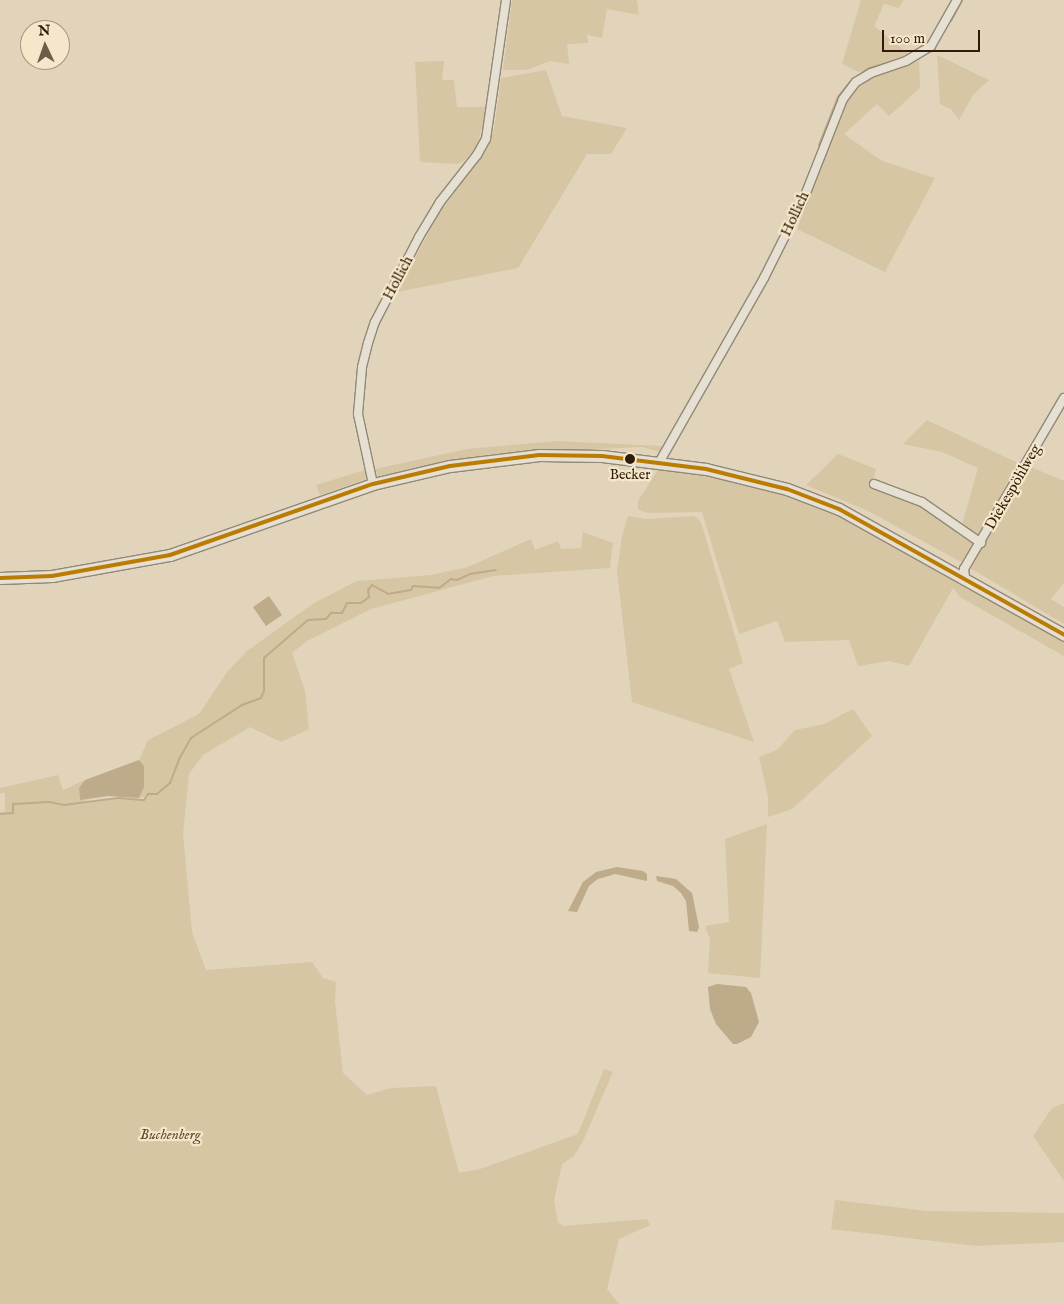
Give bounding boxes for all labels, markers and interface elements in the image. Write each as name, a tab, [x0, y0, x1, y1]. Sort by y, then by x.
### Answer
north arrow	[20, 20, 70, 70]
scale bar	[884, 20, 982, 52]
text: N	[38, 22, 51, 40]
text: 100 m	[890, 29, 925, 48]
street label: Hollich	[777, 189, 813, 239]
street label: Hollich	[379, 253, 417, 303]
street label: Diekespöhlweg	[981, 441, 1045, 533]
marker: Becker	[625, 454, 635, 464]
place label: Becker	[610, 467, 650, 483]
park label: Buchenberg	[140, 1126, 200, 1144]

